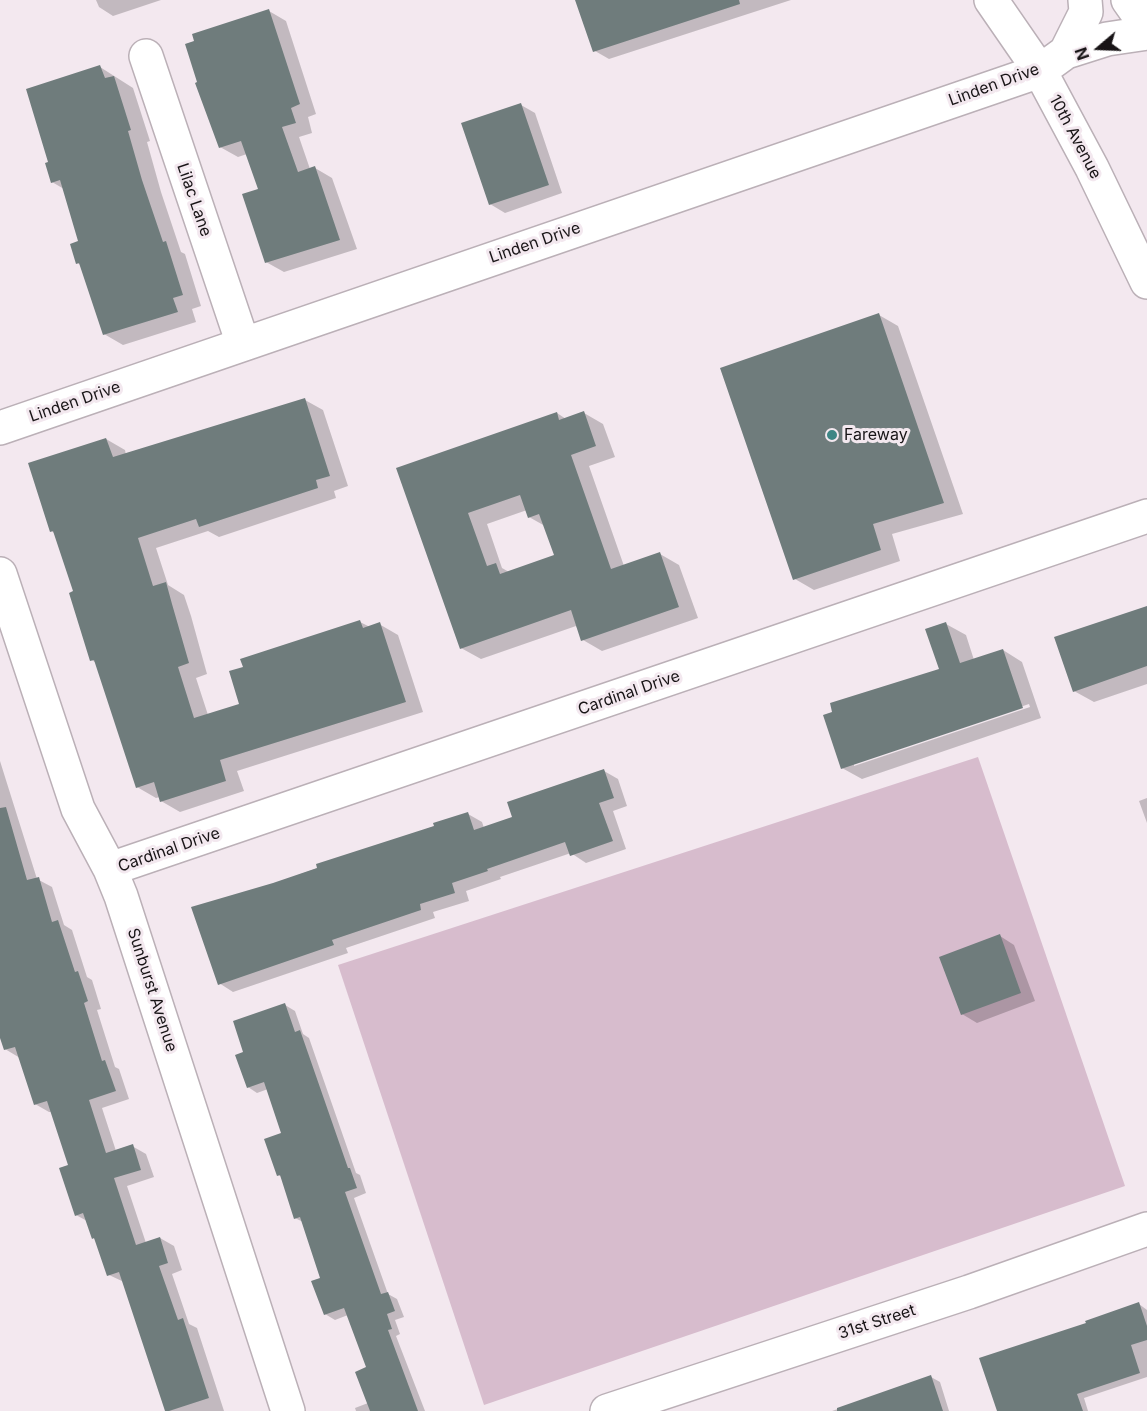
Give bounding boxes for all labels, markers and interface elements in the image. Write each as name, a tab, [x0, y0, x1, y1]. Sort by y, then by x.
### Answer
north arrow	[1069, 18, 1129, 78]
text: N	[1071, 45, 1093, 63]
street label: Linden Drive	[946, 60, 1042, 110]
street label: 10th Avenue	[1045, 92, 1105, 182]
street label: Lilac Lane	[173, 161, 215, 239]
street label: Linden Drive	[487, 218, 583, 268]
street label: Linden Drive	[27, 377, 123, 427]
place label: Fareway	[844, 425, 908, 445]
marker: Fareway	[825, 428, 839, 442]
street label: Cardinal Drive	[575, 667, 683, 719]
street label: Cardinal Drive	[115, 824, 223, 876]
street label: Sunburst Avenue	[123, 926, 181, 1054]
street label: 31st Street	[836, 1301, 918, 1343]

